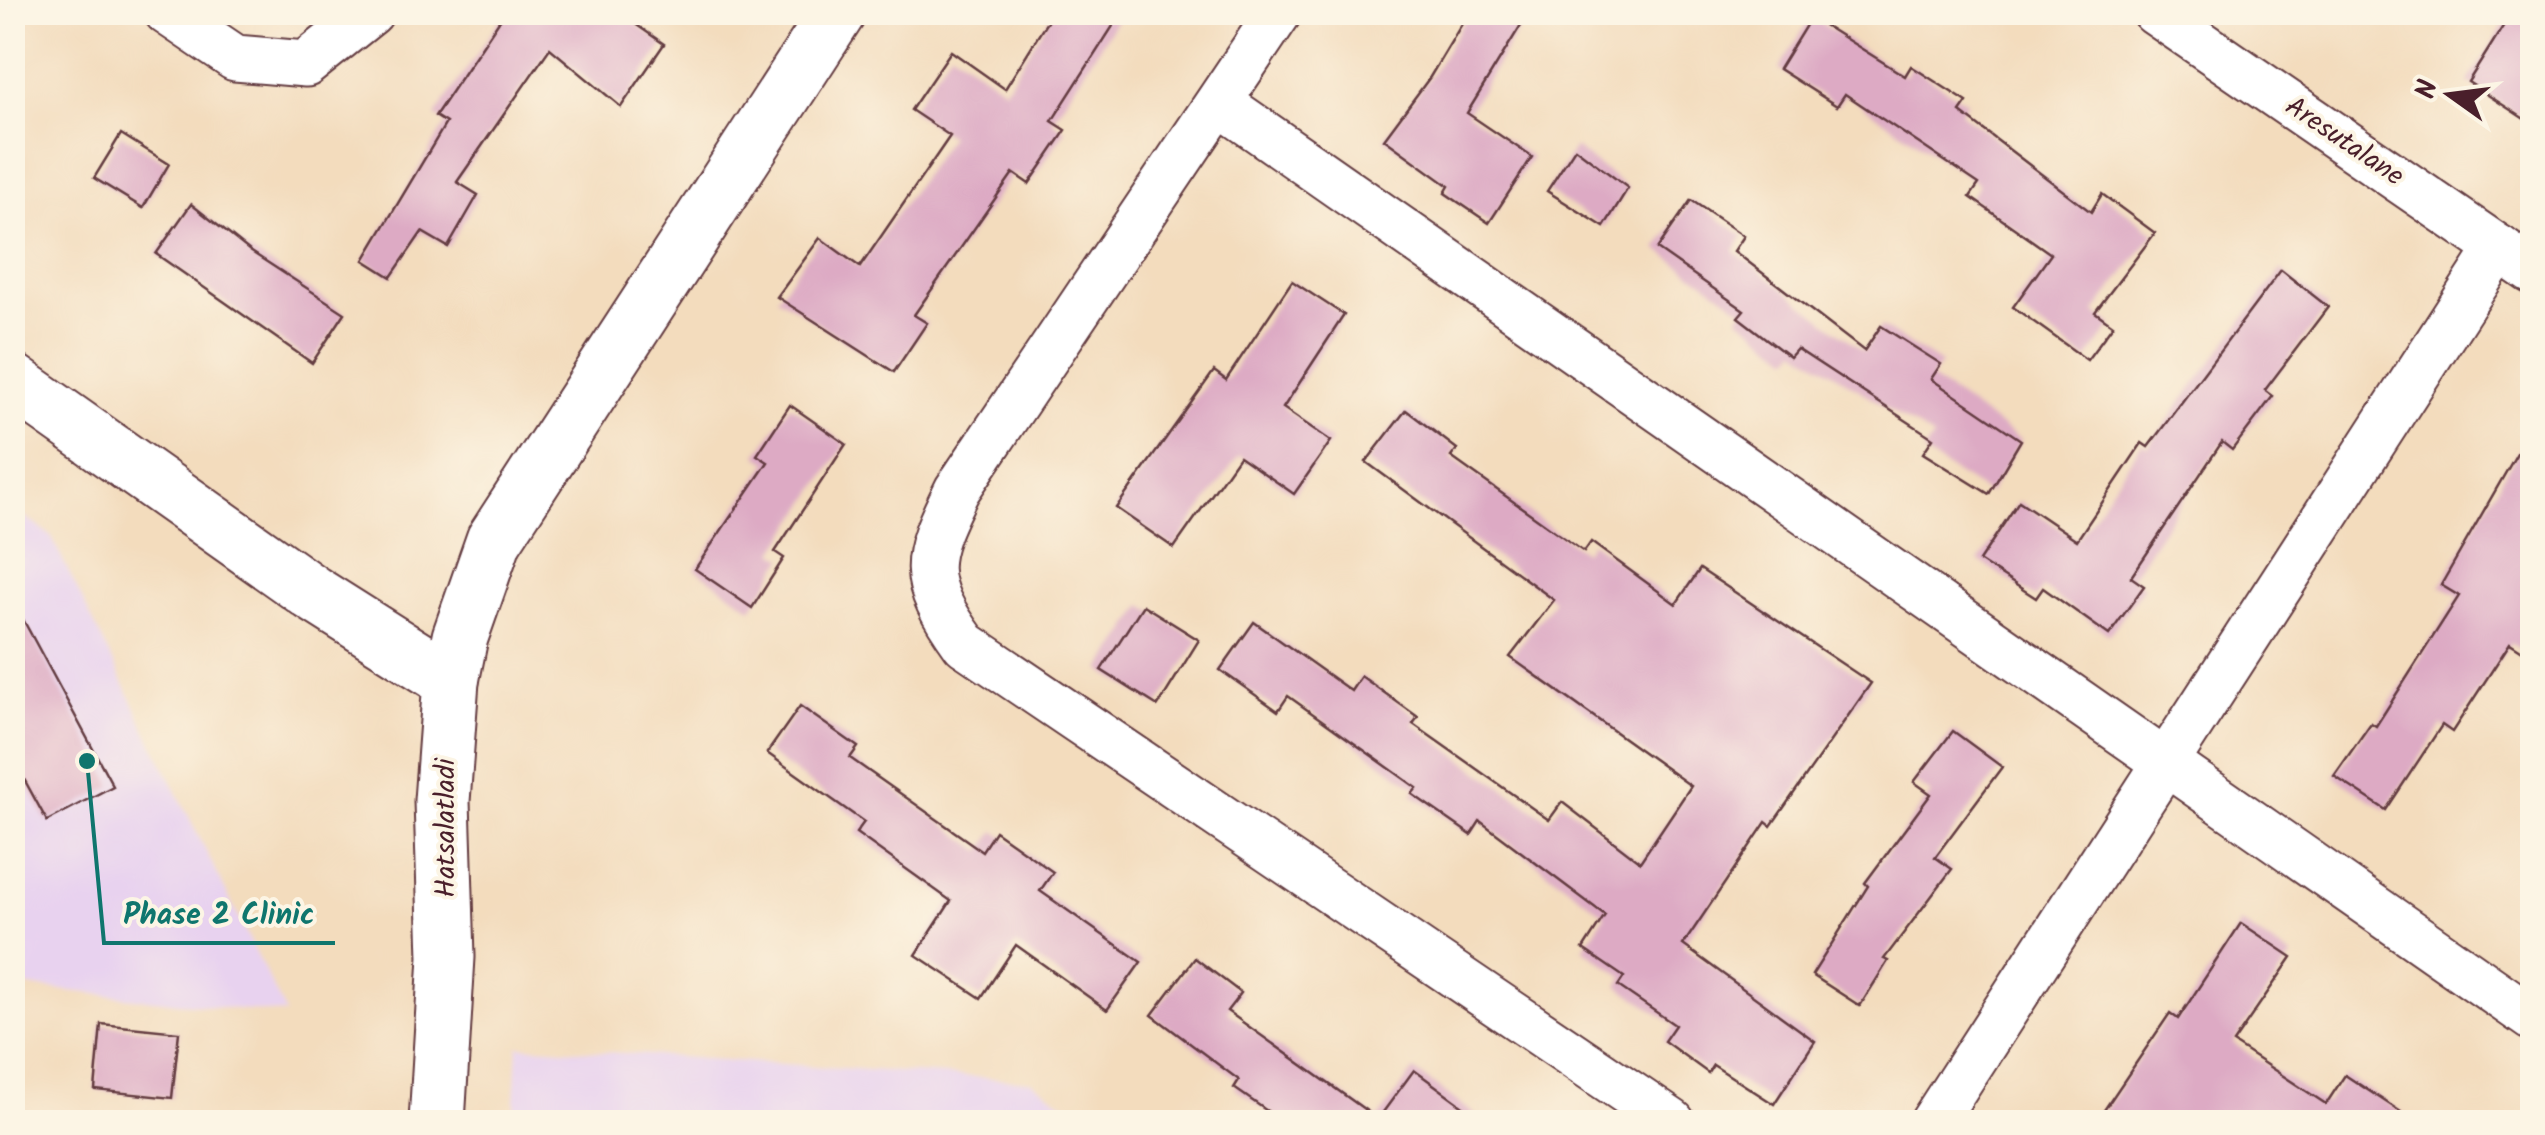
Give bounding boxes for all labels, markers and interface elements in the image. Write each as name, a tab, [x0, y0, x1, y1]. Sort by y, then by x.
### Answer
north arrow	[2400, 45, 2500, 145]
text: N	[2404, 75, 2452, 104]
street label: Aresutalane	[2275, 85, 2413, 199]
street label: Hatsalatladi	[424, 757, 469, 898]
callout: Phase 2 Clinic	[104, 883, 335, 943]
text: Phase 2 Clinic	[123, 892, 315, 940]

